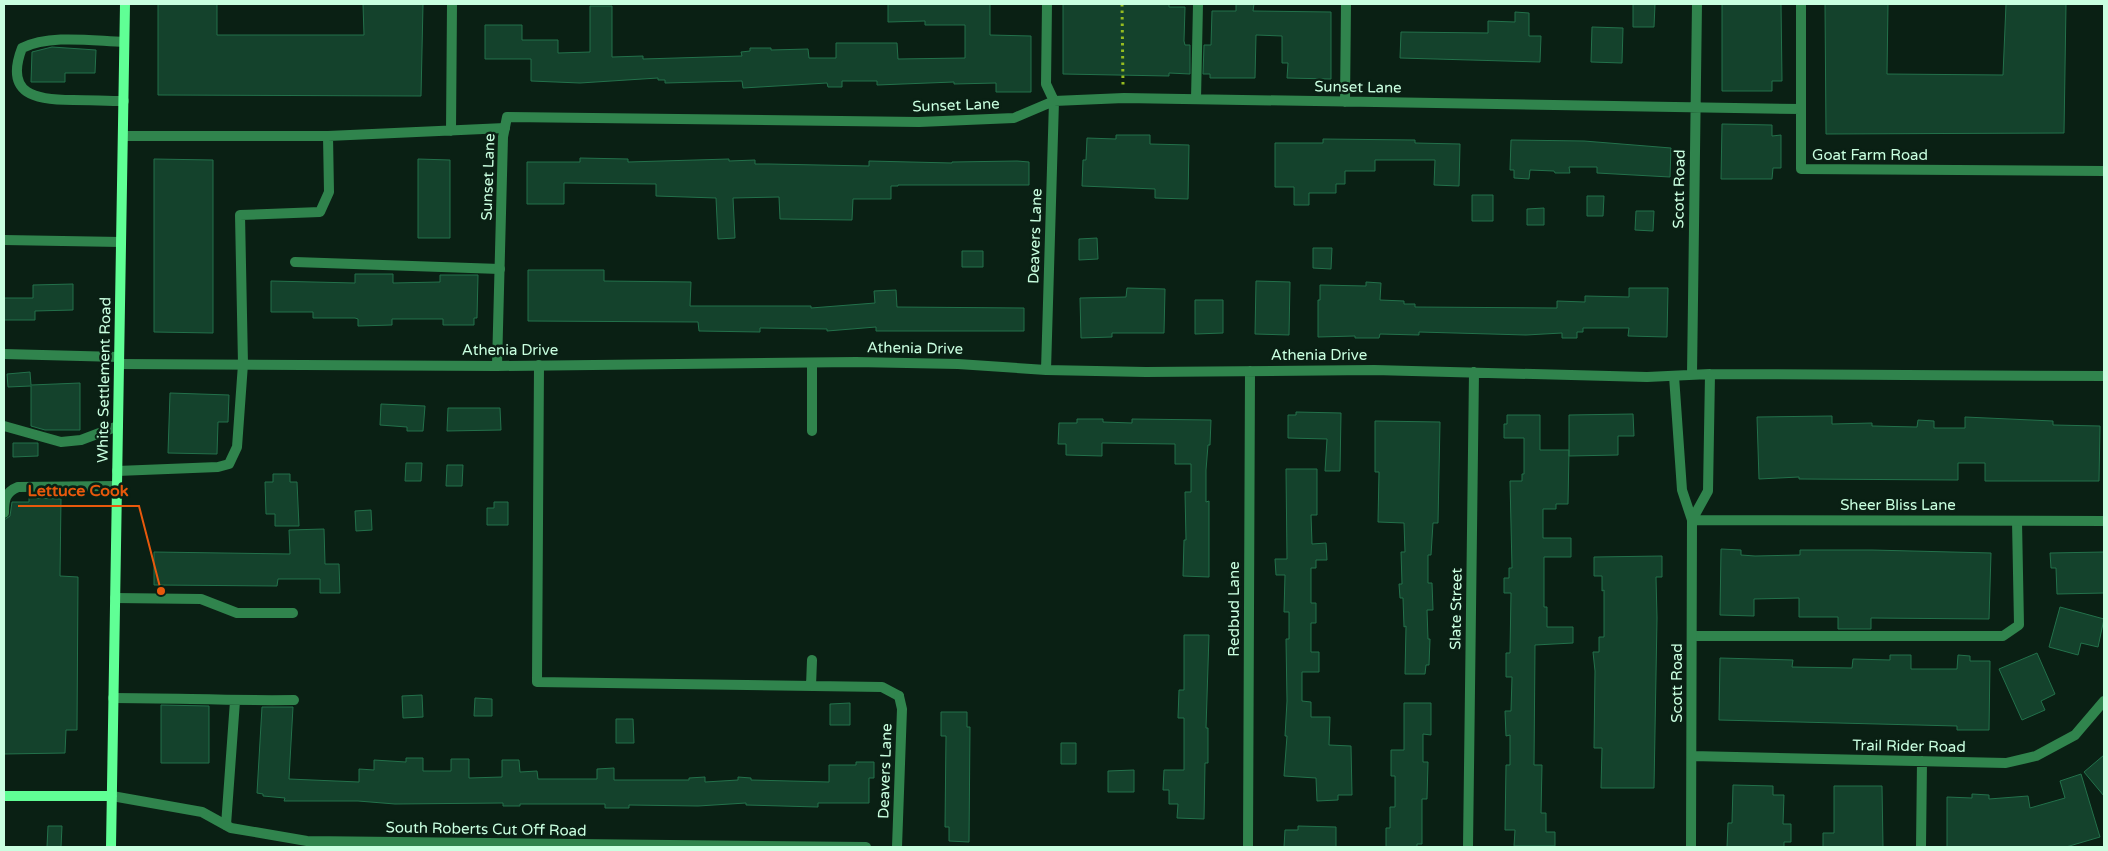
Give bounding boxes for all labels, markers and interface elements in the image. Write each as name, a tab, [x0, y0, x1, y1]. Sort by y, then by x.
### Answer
street label: Sunset Lane	[1314, 77, 1402, 97]
street label: Sunset Lane	[912, 94, 1000, 116]
street label: Sunset Lane	[477, 133, 499, 221]
street label: Goat Farm Road	[1812, 146, 1928, 164]
street label: Scott Road	[1669, 149, 1689, 229]
street label: Deavers Lane	[1024, 188, 1046, 284]
street label: White Settlement Road	[94, 297, 114, 463]
street label: Athenia Drive	[867, 338, 963, 358]
street label: Athenia Drive	[462, 341, 558, 359]
street label: Athenia Drive	[1271, 346, 1367, 364]
callout: Lettuce Cook	[18, 475, 139, 506]
text: Lettuce Cook	[28, 481, 129, 501]
street label: Sheer Bliss Lane	[1840, 496, 1956, 514]
street label: Redbud Lane	[1225, 561, 1243, 657]
street label: Slate Street	[1446, 568, 1466, 650]
street label: Scott Road	[1668, 643, 1686, 723]
street label: Deavers Lane	[874, 723, 896, 819]
street label: Trail Rider Road	[1852, 736, 1966, 756]
street label: South Roberts Cut Off Road	[385, 818, 587, 840]

